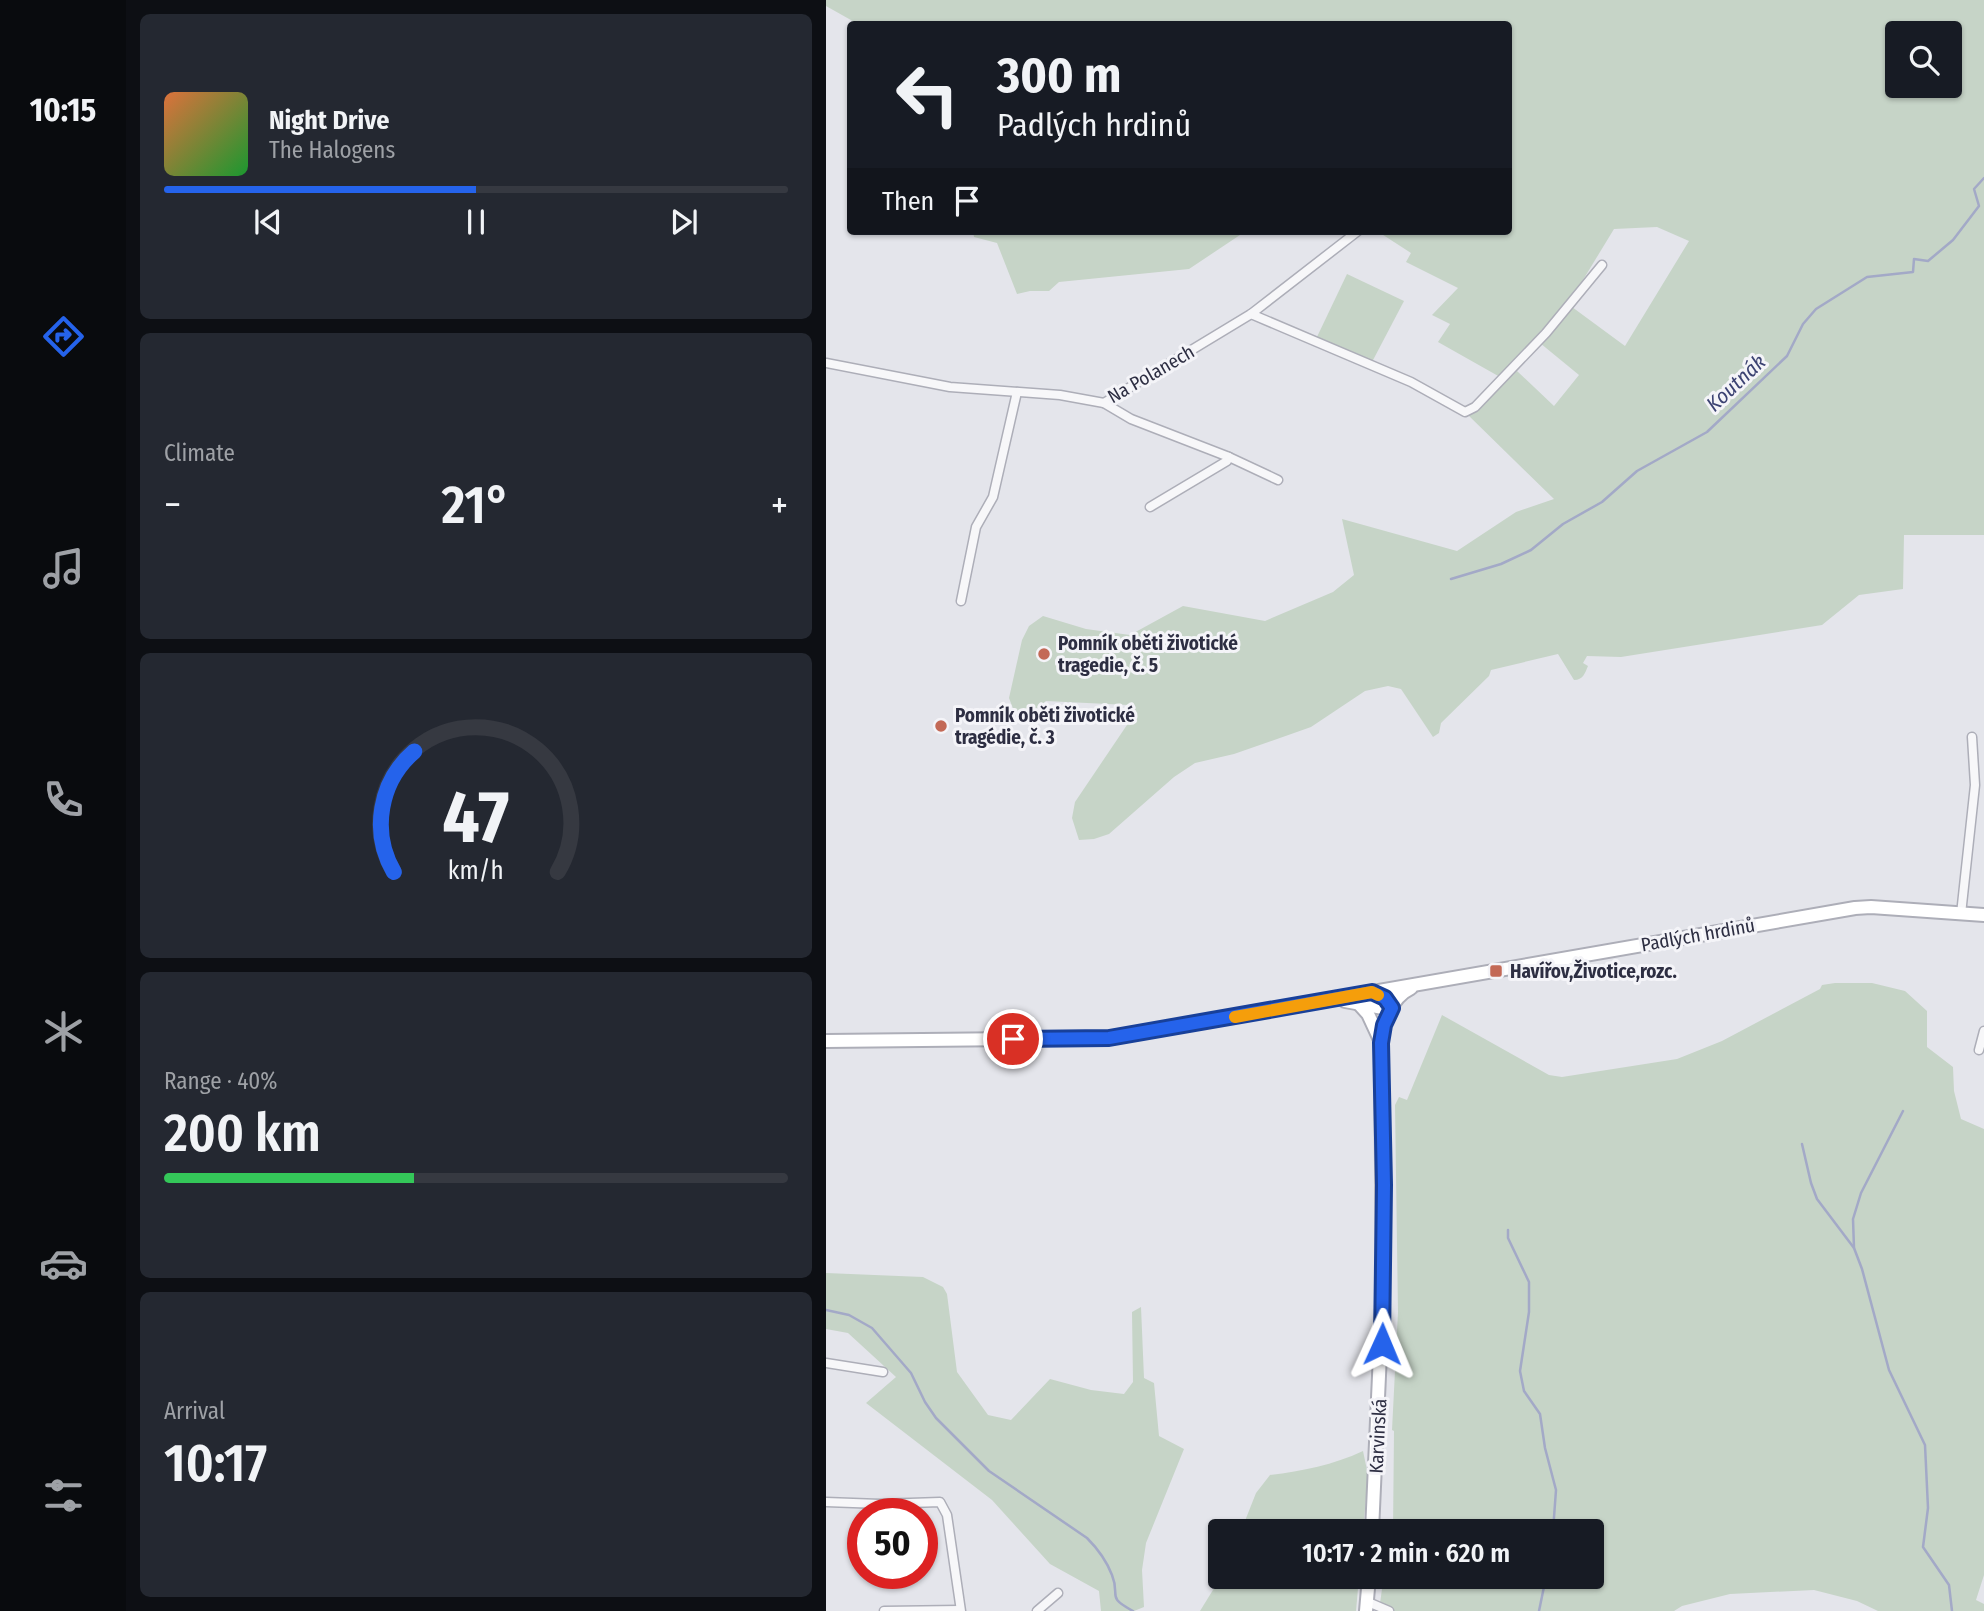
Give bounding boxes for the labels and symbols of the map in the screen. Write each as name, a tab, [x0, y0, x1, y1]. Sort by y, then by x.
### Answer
street label: Na Polanech	[1103, 340, 1199, 408]
water label: Koutnák	[1701, 349, 1771, 417]
place label: Pomník oběti životické tragedie, č. 5	[1058, 632, 1238, 677]
marker: Pomník oběti životické tragedie, č. 5	[1036, 646, 1052, 662]
place label: Pomník oběti životické tragédie, č. 3	[955, 704, 1135, 749]
marker: Pomník oběti životické tragédie, č. 3	[933, 718, 949, 734]
street label: Padlých hrdinů	[1639, 914, 1757, 956]
place label: Havířov,Životice,rozc.	[1510, 959, 1677, 983]
marker: Havířov,Životice,rozc.	[1488, 963, 1504, 979]
pin	[983, 1009, 1043, 1069]
position arrow	[1345, 1307, 1419, 1381]
street label: Karvinská	[1365, 1398, 1391, 1474]
speed limit sign: 50	[847, 1498, 938, 1589]

